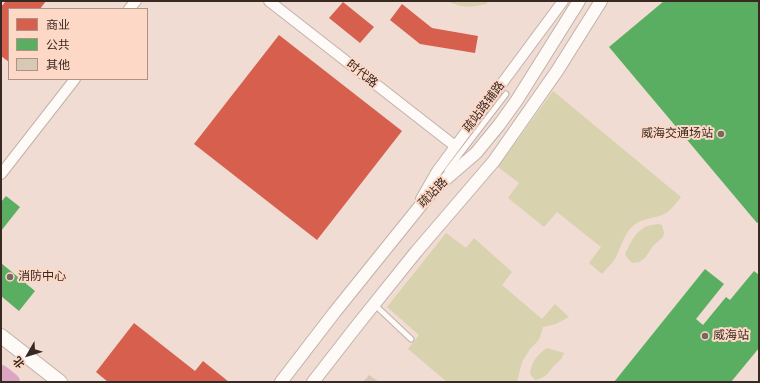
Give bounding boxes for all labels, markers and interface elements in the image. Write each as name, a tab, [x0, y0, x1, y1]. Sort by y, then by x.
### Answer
legend	[8, 8, 148, 80]
text: 商业	[46, 16, 70, 33]
text: 公共	[46, 36, 70, 53]
text: 其他	[46, 56, 70, 73]
street label: 时代路	[343, 57, 381, 91]
street label: 疏站路辅路	[460, 79, 508, 135]
place label: 威海交通场站	[641, 127, 713, 141]
marker: 威海交通场站	[716, 129, 726, 139]
street label: 疏站路	[415, 175, 451, 211]
place label: 消防中心	[18, 270, 66, 284]
marker: 消防中心	[5, 272, 15, 282]
place label: 威海站	[713, 329, 749, 343]
marker: 威海站	[700, 331, 710, 341]
north arrow	[8, 335, 48, 375]
text: 北	[9, 354, 28, 372]

